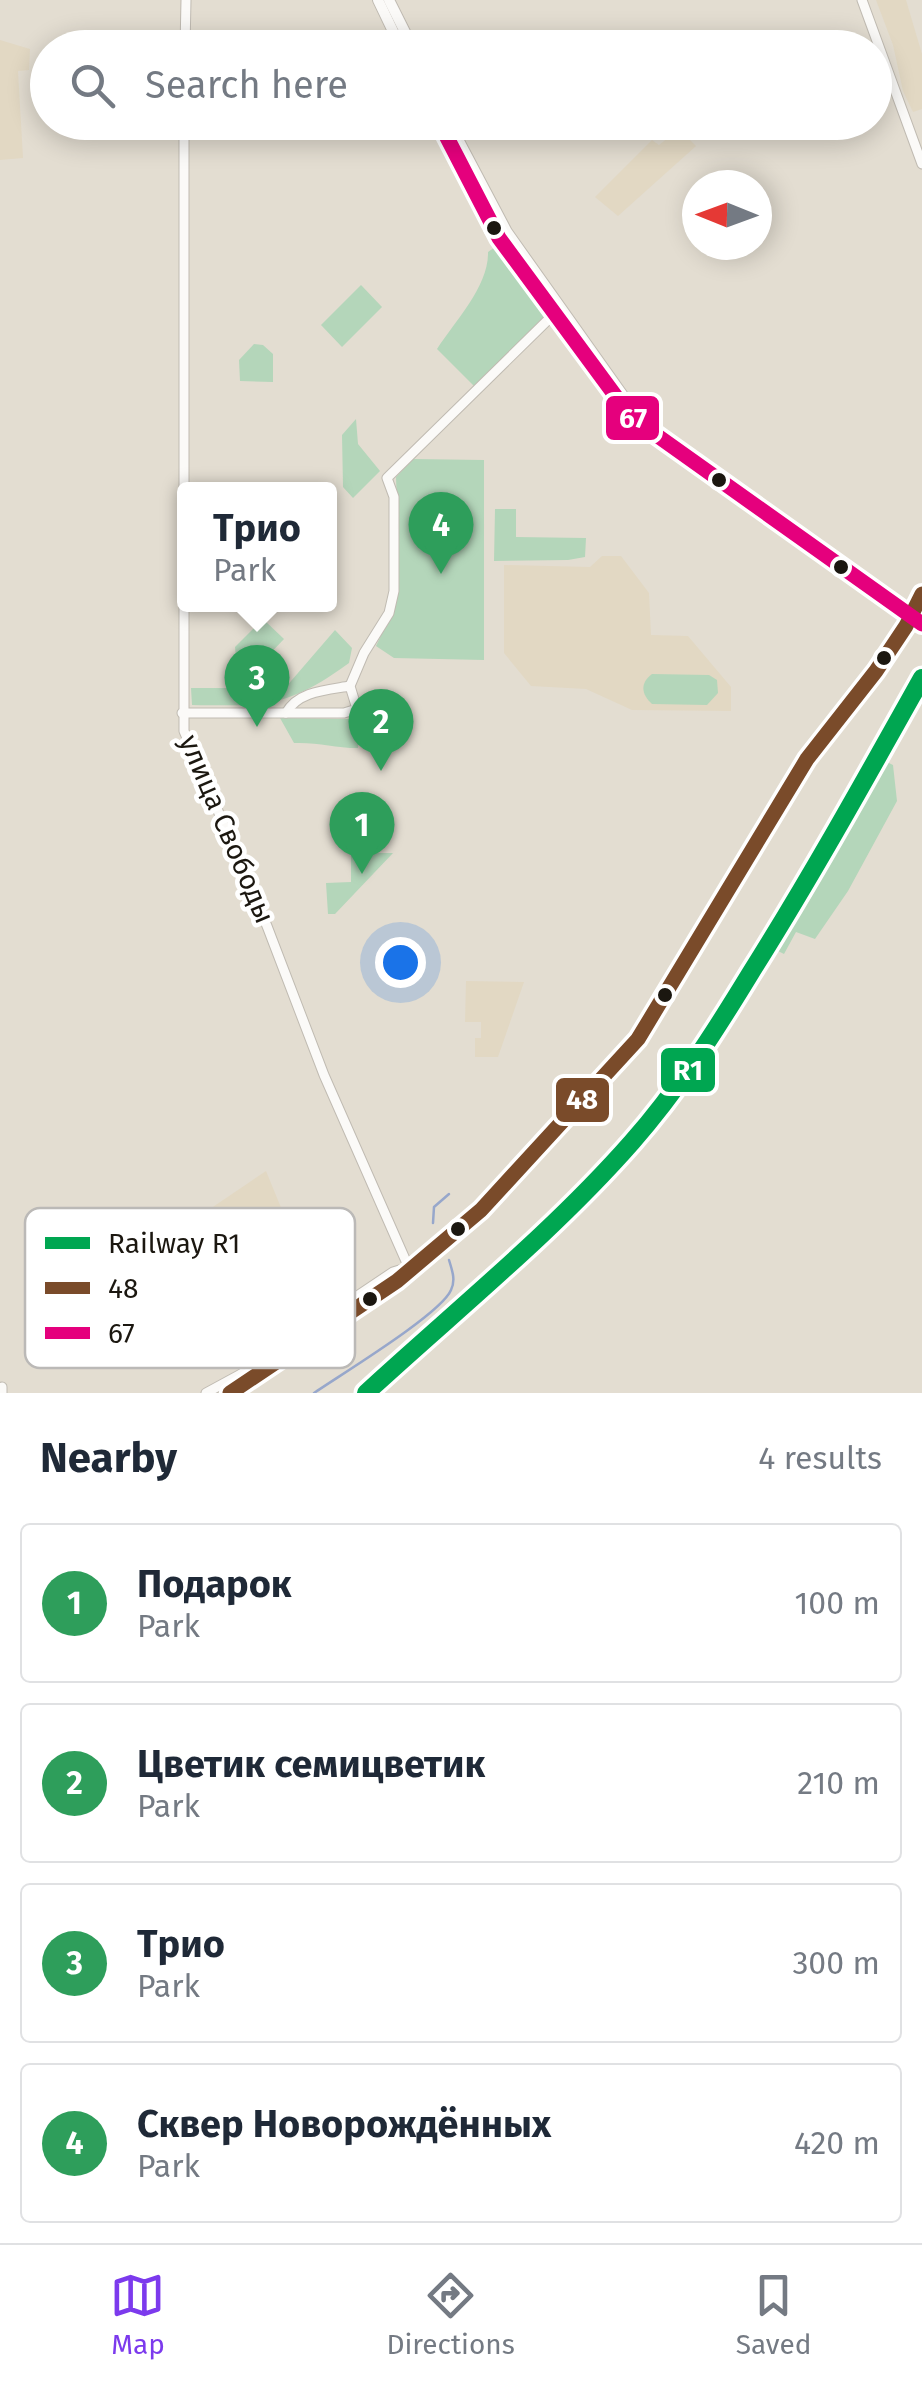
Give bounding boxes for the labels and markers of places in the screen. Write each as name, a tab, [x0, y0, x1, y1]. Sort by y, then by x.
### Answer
unlabelled marker	[484, 218, 504, 238]
unlabelled marker	[709, 470, 729, 490]
pin: 4	[408, 492, 474, 574]
unlabelled marker	[831, 557, 851, 577]
pin: 3	[224, 644, 290, 727]
unlabelled marker	[874, 648, 894, 668]
pin: 2	[348, 688, 414, 771]
pin: 1	[330, 792, 394, 874]
unlabelled marker	[655, 985, 675, 1005]
unlabelled marker	[448, 1219, 468, 1239]
unlabelled marker	[360, 1289, 380, 1309]

